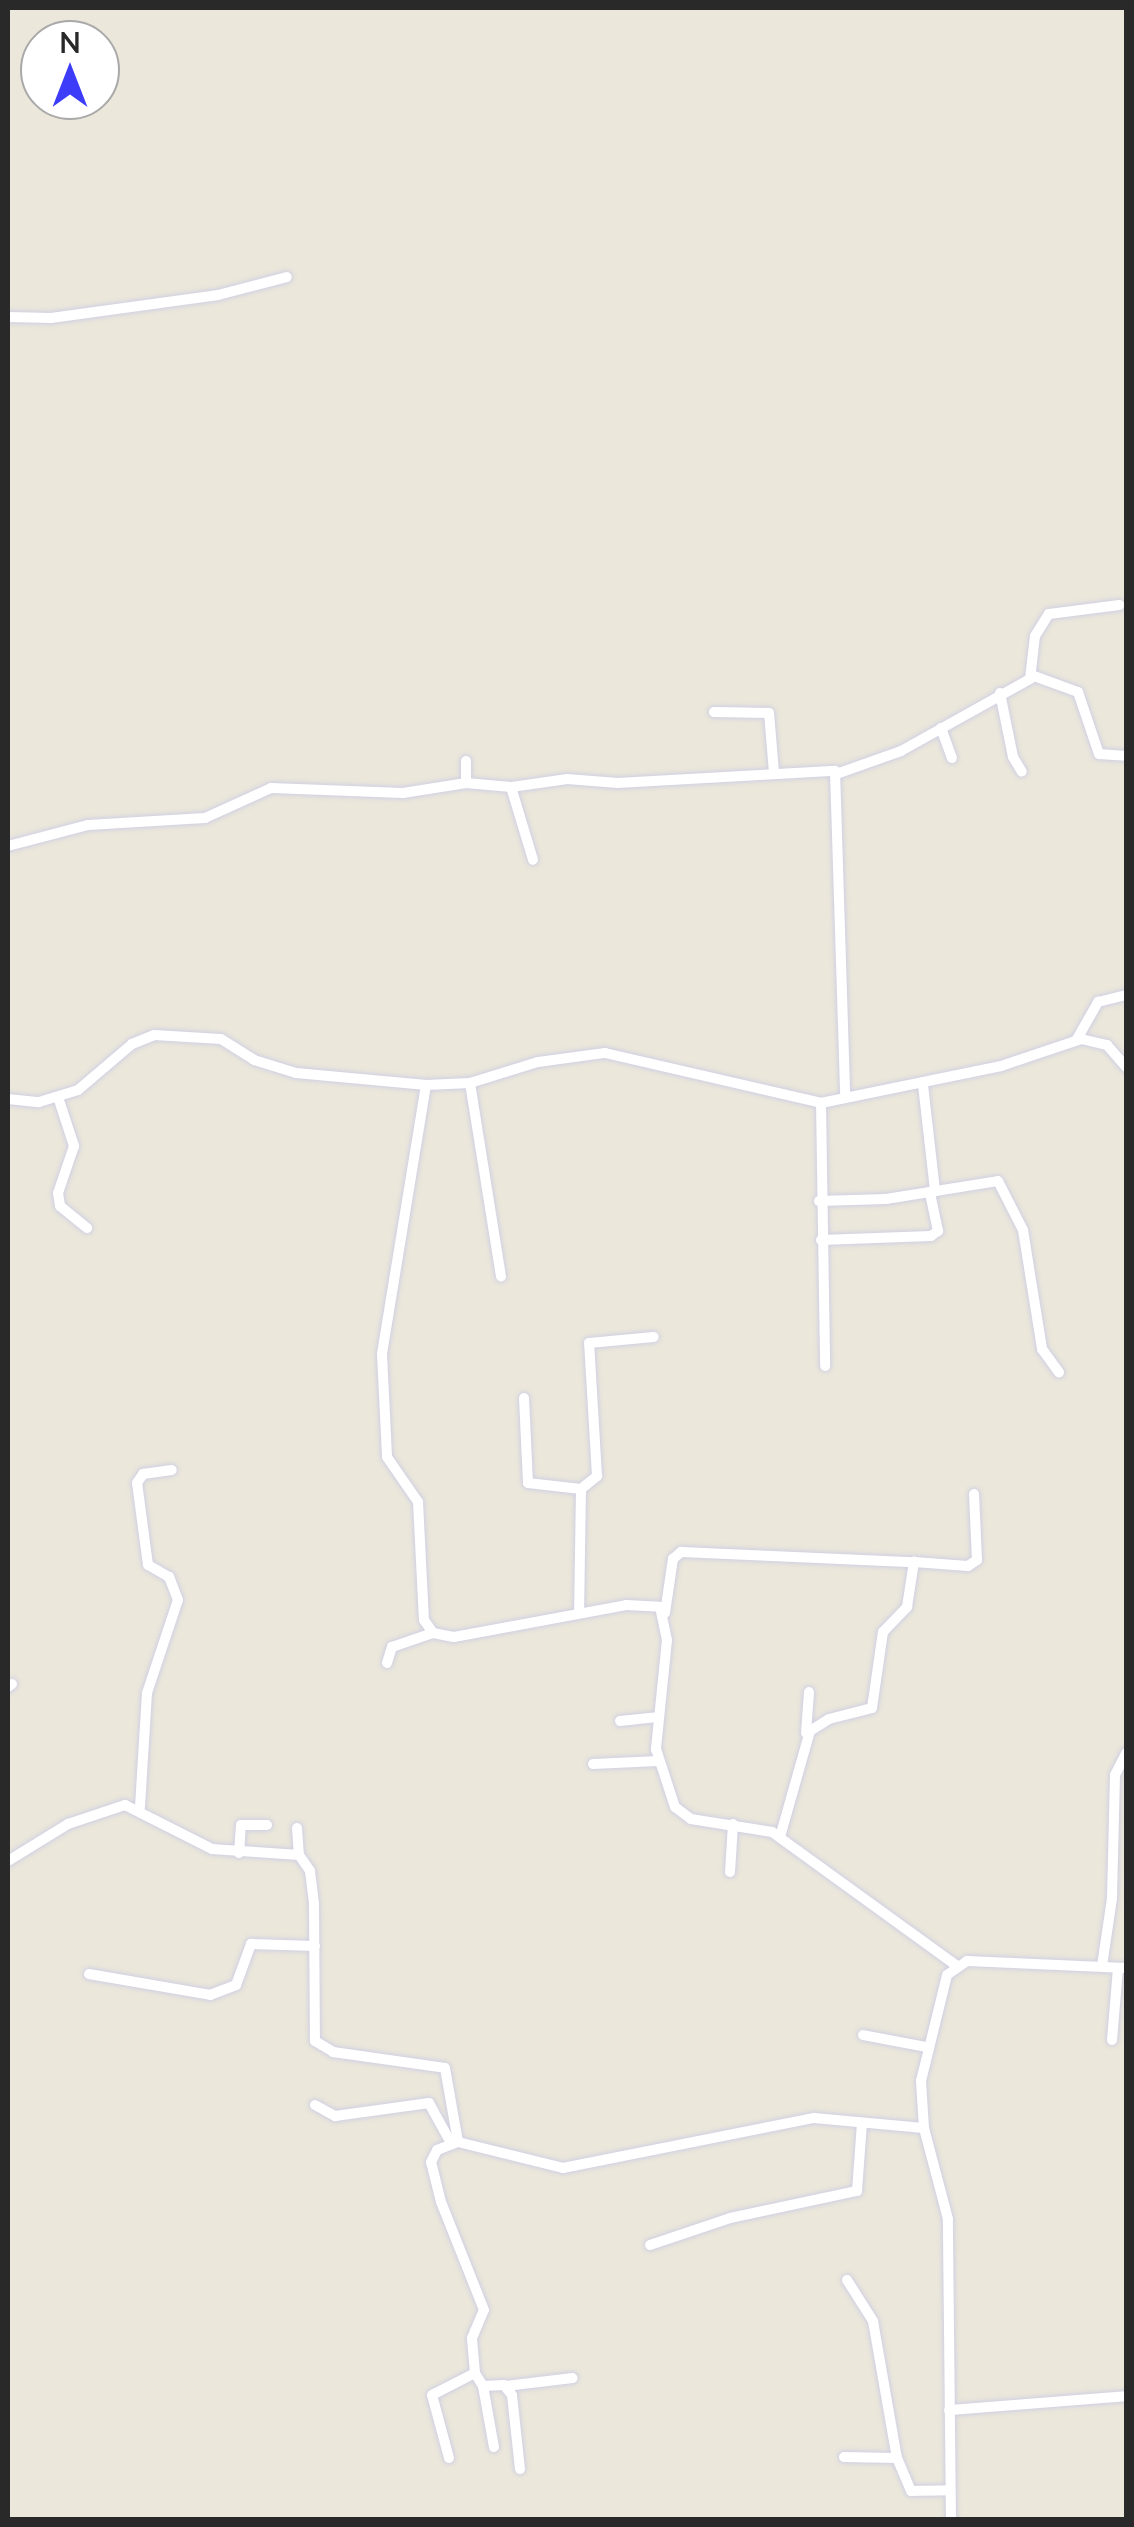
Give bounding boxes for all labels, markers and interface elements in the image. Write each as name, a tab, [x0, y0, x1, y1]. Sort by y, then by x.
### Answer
north arrow	[20, 20, 120, 120]
text: N	[59, 25, 81, 59]

